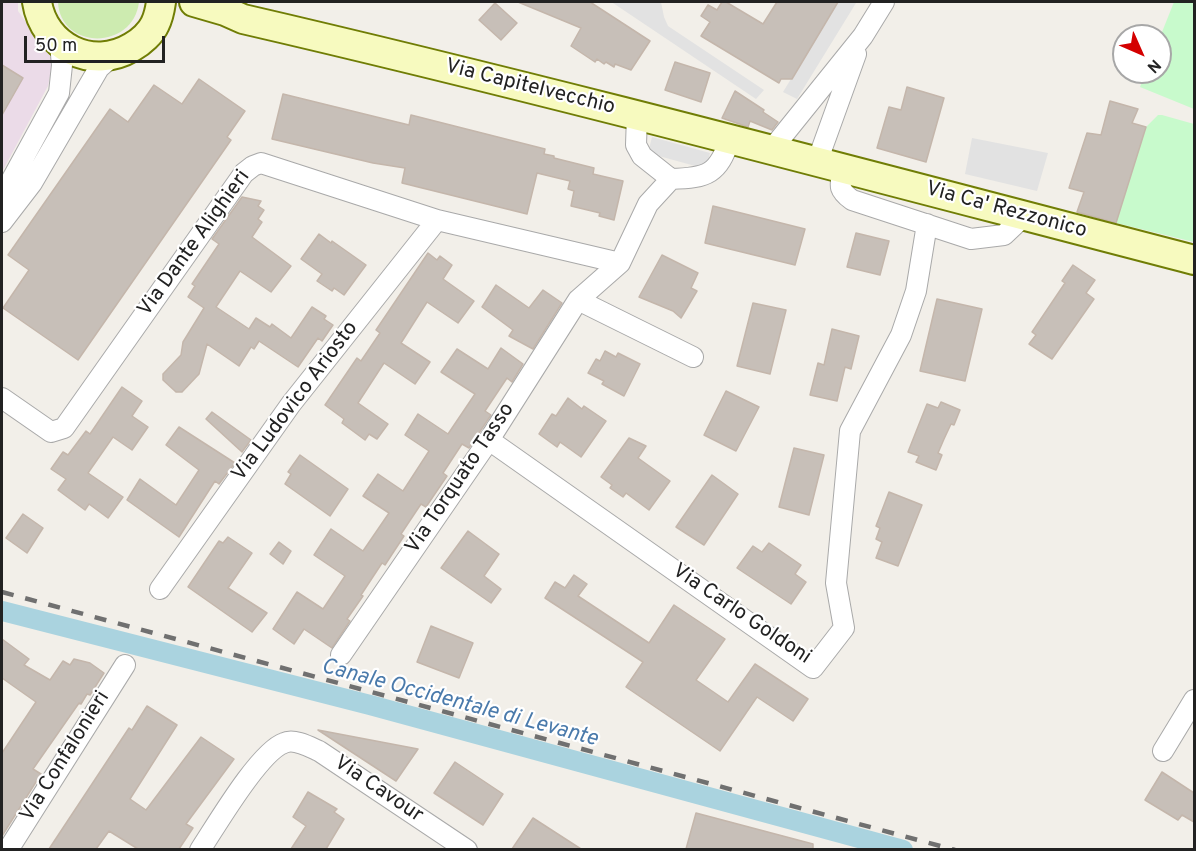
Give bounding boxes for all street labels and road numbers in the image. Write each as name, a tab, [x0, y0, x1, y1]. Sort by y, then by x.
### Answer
street label: Via Capitelvecchio	[443, 55, 617, 121]
street label: Via Dante Alighieri	[133, 166, 257, 322]
street label: Via Ca' Rezzonico	[923, 177, 1089, 245]
street label: Via Ludovico Ariosto	[228, 317, 364, 487]
street label: Via Torquato Tasso	[401, 399, 521, 559]
street label: Via Carlo Goldoni	[667, 559, 815, 671]
street label: Via Confalonieri	[16, 687, 116, 827]
street label: Via Cavour	[329, 751, 427, 829]

